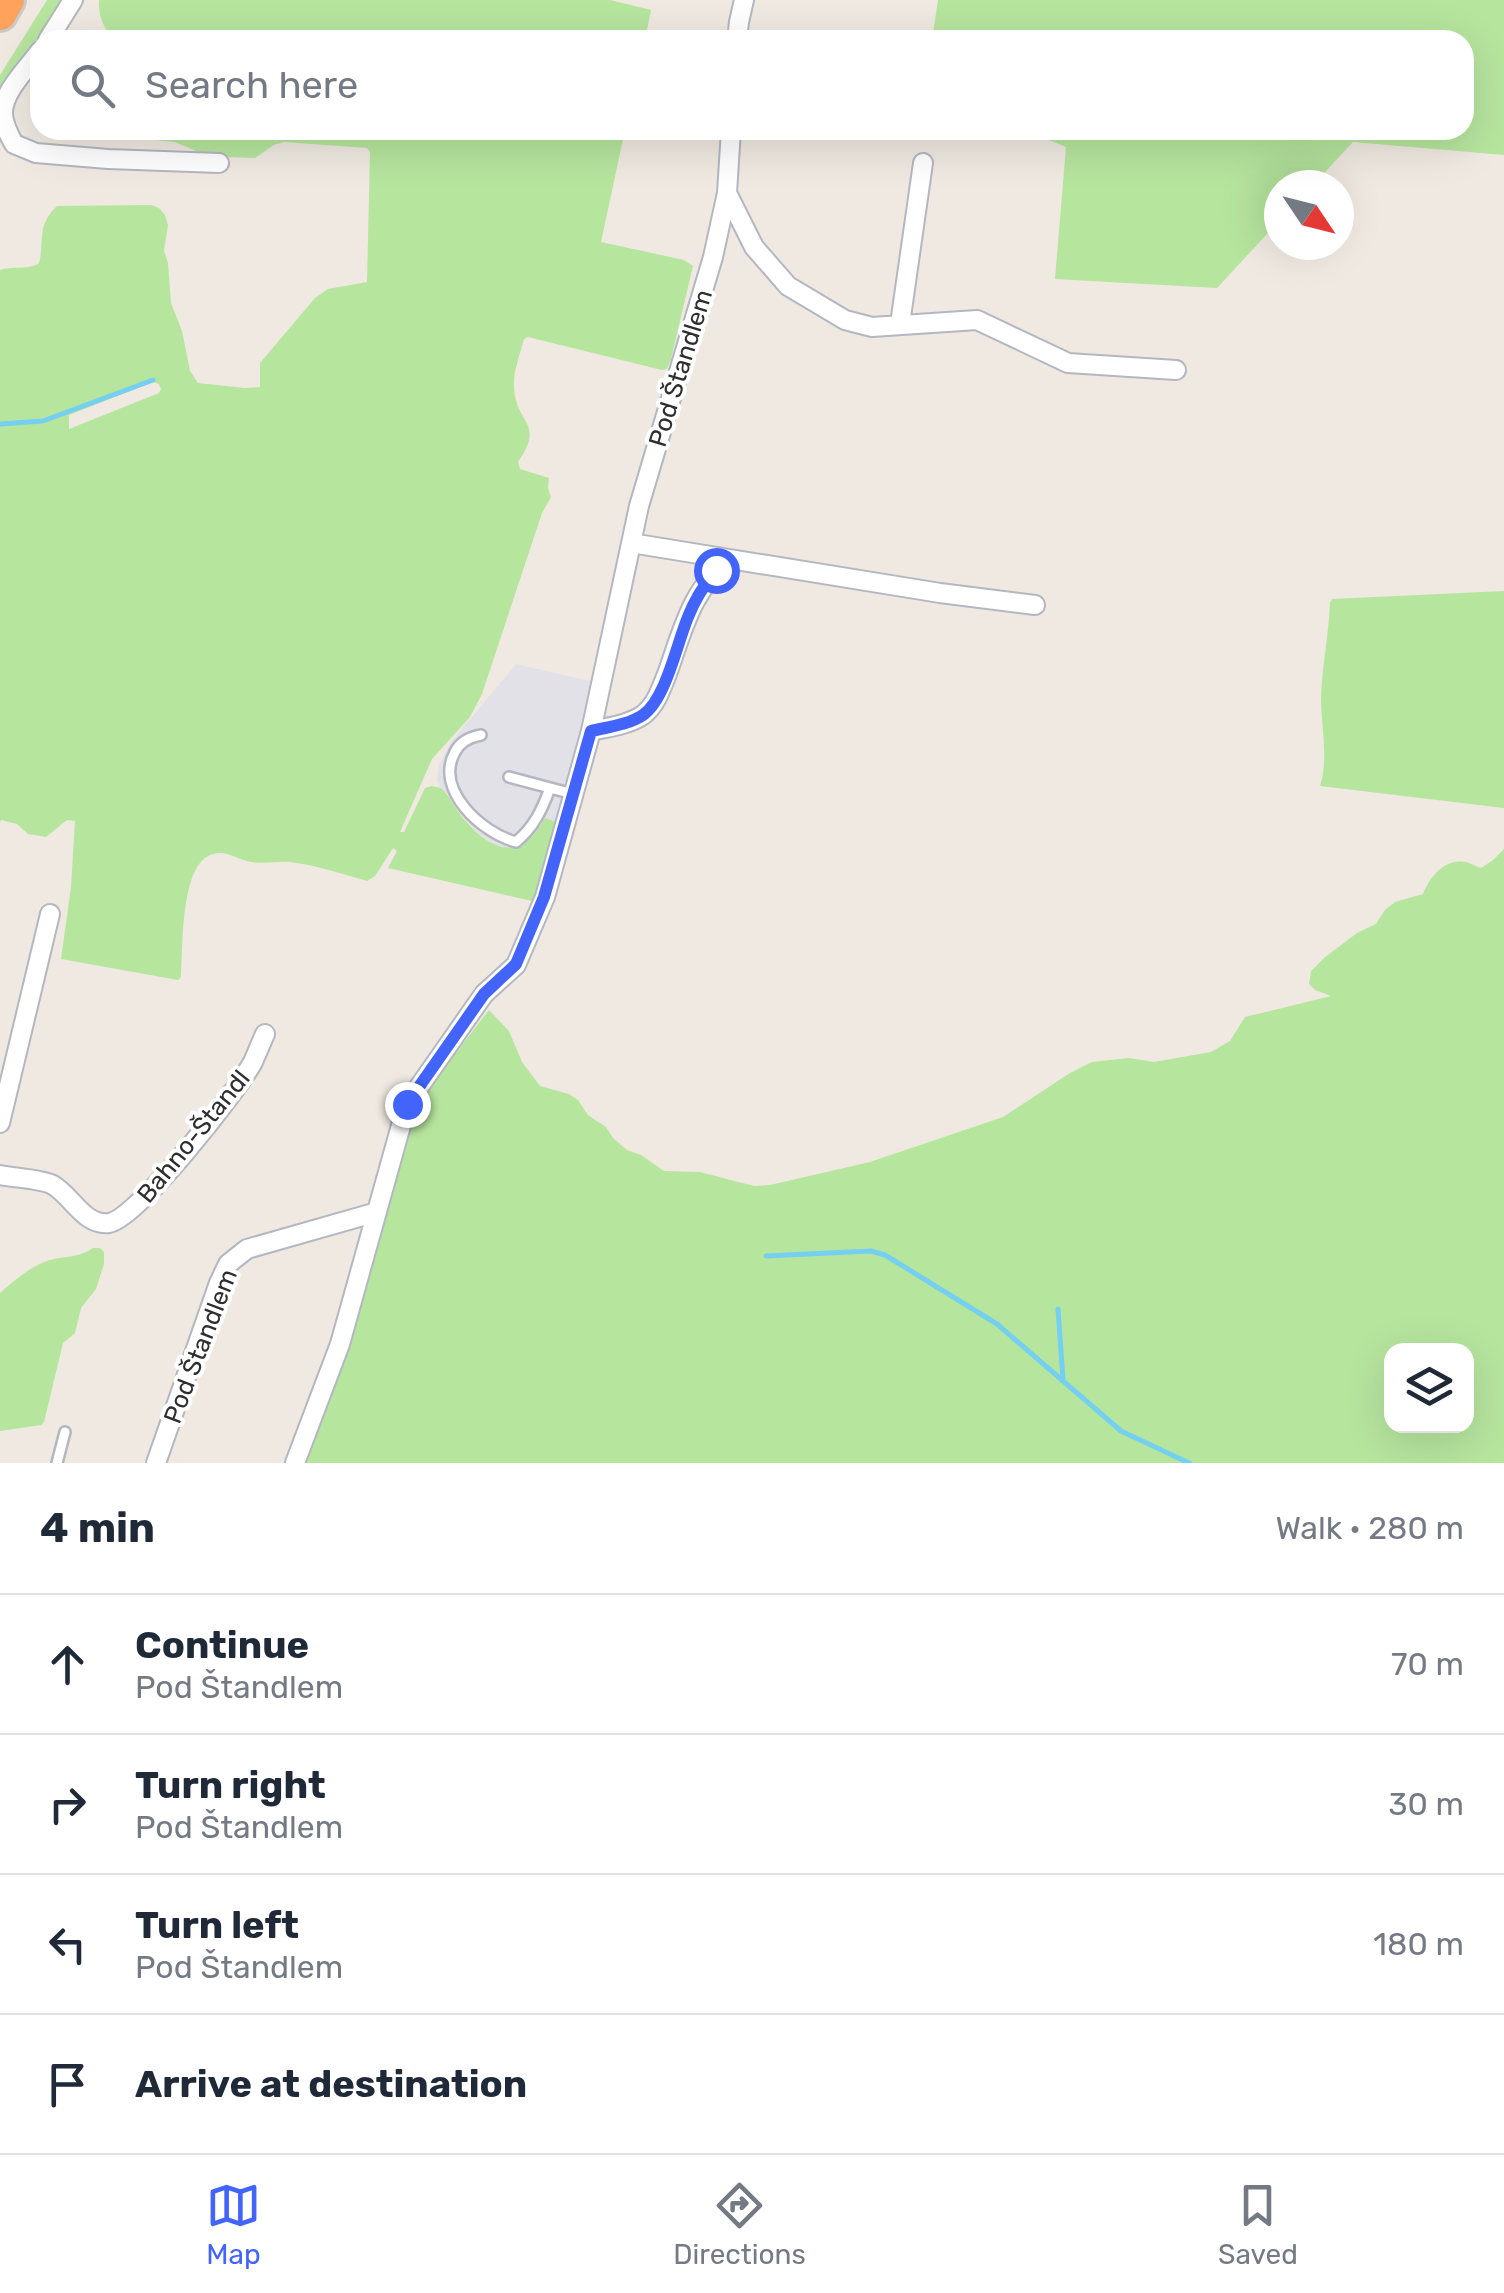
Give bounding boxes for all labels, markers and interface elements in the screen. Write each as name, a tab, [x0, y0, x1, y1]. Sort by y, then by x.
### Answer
search box	[30, 30, 1474, 140]
icon: search	[65, 58, 120, 113]
text: Search here	[145, 62, 358, 108]
north arrow	[1264, 170, 1354, 260]
street label: Pod Štandlem	[643, 286, 718, 450]
route start	[694, 548, 740, 594]
street label: Bahno-Štandl	[131, 1064, 256, 1208]
route end	[385, 1082, 431, 1128]
street label: Pod Štandlem	[158, 1265, 243, 1427]
map controls	[1384, 1343, 1474, 1433]
button: layers	[1384, 1343, 1474, 1433]
text: 4 min	[40, 1503, 155, 1553]
text: Walk · 280 m	[1275, 1509, 1464, 1547]
text: Continue	[135, 1622, 309, 1668]
icon: ahead	[40, 1637, 95, 1692]
text: 70 m	[1391, 1645, 1464, 1683]
text: Pod Štandlem	[135, 1668, 343, 1706]
text: Turn right	[135, 1762, 326, 1808]
icon: right	[40, 1777, 95, 1832]
text: 30 m	[1388, 1785, 1464, 1823]
text: Pod Štandlem	[135, 1808, 343, 1846]
text: Turn left	[135, 1902, 299, 1948]
icon: left	[40, 1917, 95, 1972]
text: 180 m	[1373, 1925, 1464, 1963]
text: Pod Štandlem	[135, 1948, 343, 1986]
icon: arrive	[40, 2057, 95, 2112]
text: Arrive at destination	[135, 2061, 527, 2107]
tab: Map	[206, 2178, 261, 2271]
tab: Directions	[673, 2178, 806, 2271]
tab: Saved	[1218, 2178, 1298, 2271]

